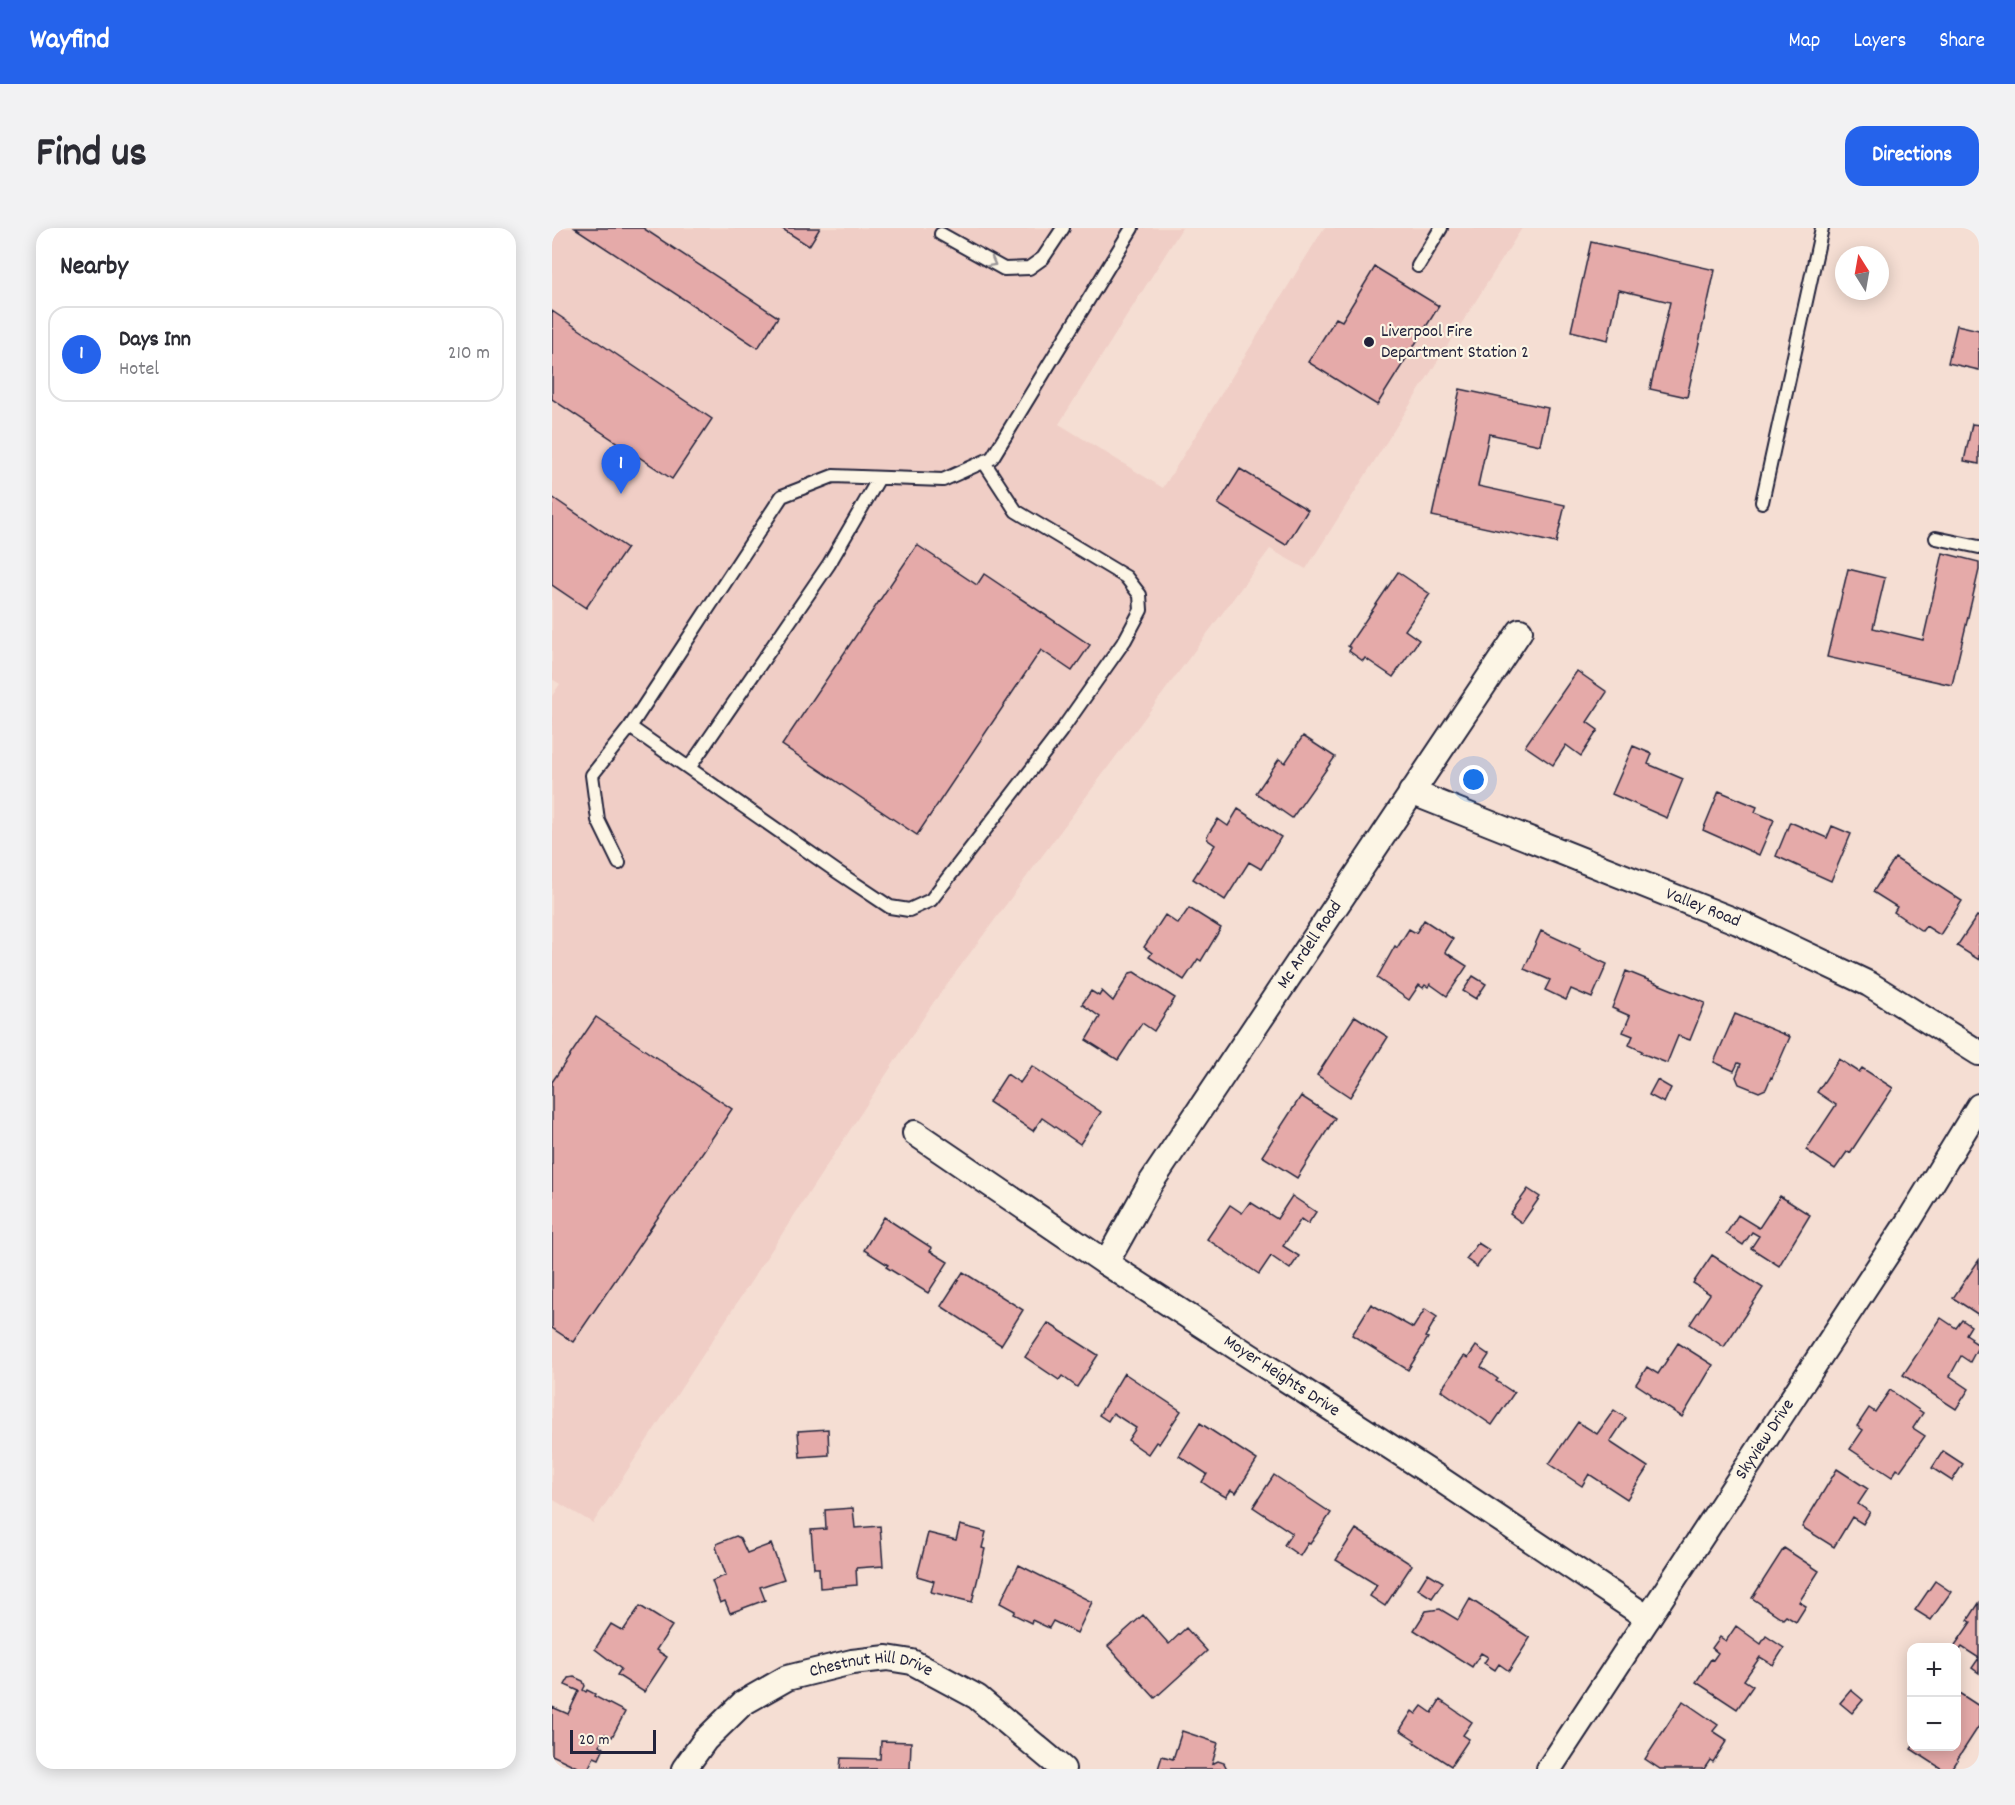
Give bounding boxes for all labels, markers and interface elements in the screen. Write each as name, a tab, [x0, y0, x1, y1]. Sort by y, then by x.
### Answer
text: Wayfind	[30, 22, 110, 62]
text: Map	[1789, 27, 1820, 57]
text: Layers	[1853, 27, 1906, 57]
text: Share	[1939, 27, 1985, 57]
text: Find us	[36, 126, 147, 186]
button: Directions	[1845, 126, 1979, 186]
north arrow	[1835, 246, 1889, 300]
text: Nearby	[60, 249, 128, 286]
one-way arrow	[986, 256, 996, 267]
place label: Liverpool Fire Department Station 2	[1381, 320, 1529, 366]
text: Days Inn	[119, 325, 191, 356]
marker: Liverpool Fire Department Station 2	[1362, 335, 1376, 349]
text: 1	[79, 340, 84, 368]
text: 210 m	[448, 340, 490, 368]
text: Hotel	[119, 356, 159, 384]
pin: 1	[602, 444, 640, 494]
your location	[1459, 765, 1488, 794]
street label: Valley Road	[1662, 882, 1744, 934]
street label: Mc Ardell Road	[1271, 896, 1348, 994]
street label: Moyer Heights Drive	[1218, 1330, 1345, 1423]
street label: Skyview Drive	[1730, 1394, 1801, 1485]
map controls	[1907, 1643, 1961, 1751]
button: +	[1907, 1643, 1961, 1697]
street label: Chestnut Hill Drive	[807, 1646, 937, 1685]
button: −	[1907, 1697, 1961, 1751]
scale bar	[570, 1727, 656, 1754]
text: 20 m	[579, 1729, 609, 1752]

